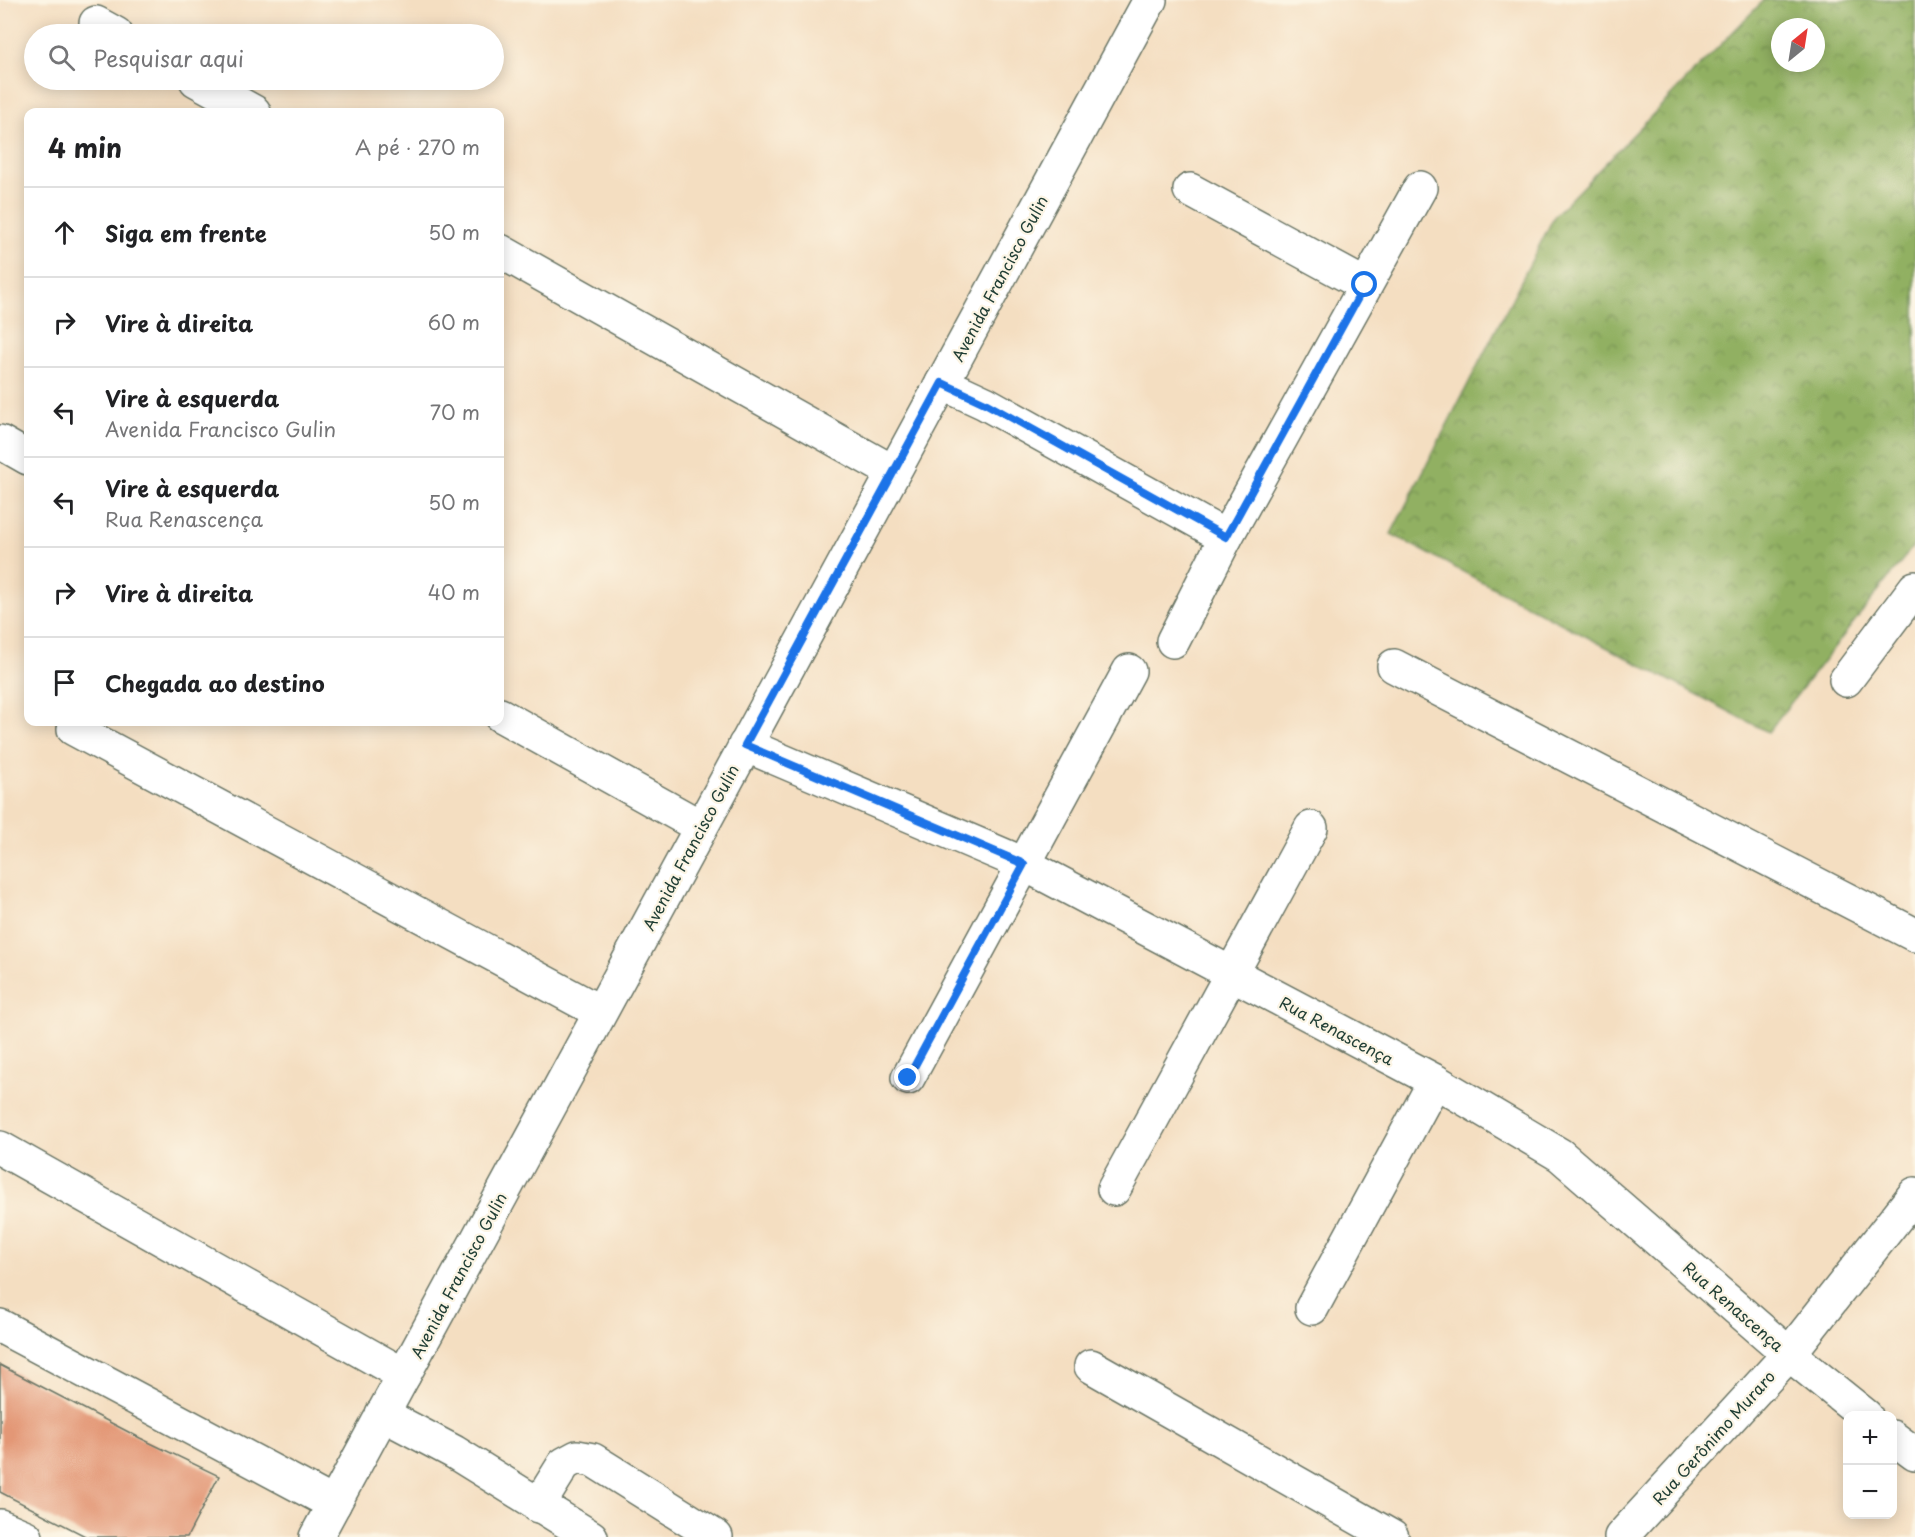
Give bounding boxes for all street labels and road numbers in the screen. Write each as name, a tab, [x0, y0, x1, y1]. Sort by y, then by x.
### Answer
street label: Avenida Francisco Gulin	[945, 191, 1053, 365]
street label: Avenida Francisco Gulin	[636, 760, 744, 934]
street label: Rua Renascença	[1276, 990, 1398, 1070]
street label: Avenida Francisco Gulin	[404, 1188, 512, 1362]
street label: Rua Renascença	[1678, 1256, 1790, 1357]
street label: Rua Gerônimo Muraro	[1646, 1364, 1780, 1509]

